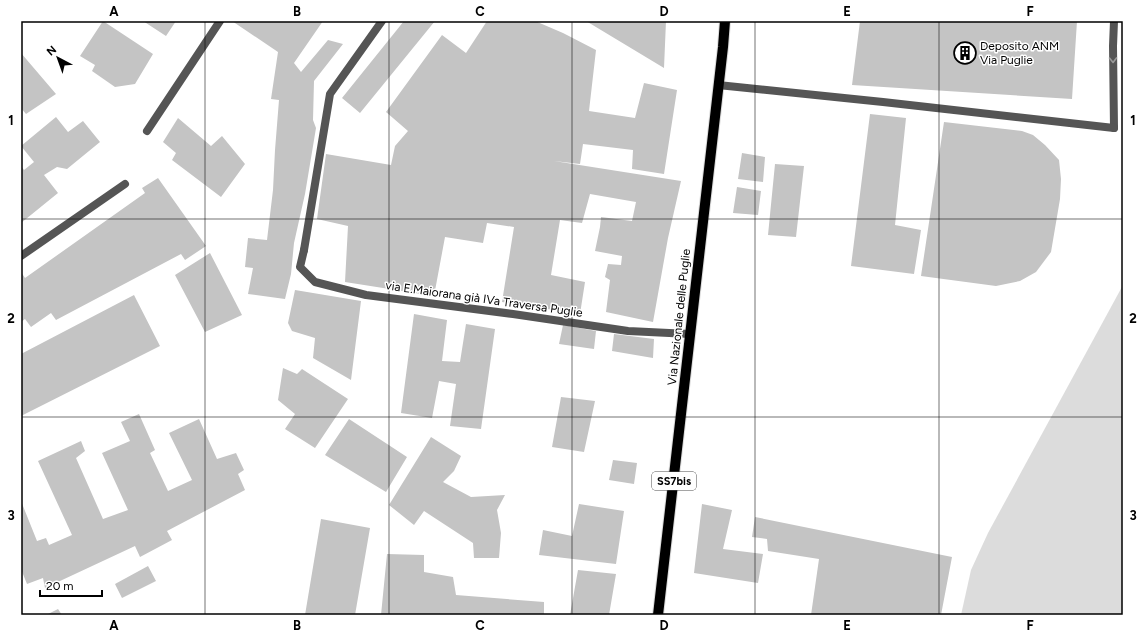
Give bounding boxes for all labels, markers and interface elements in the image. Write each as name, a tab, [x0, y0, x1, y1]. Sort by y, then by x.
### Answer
text: A	[109, 4, 119, 19]
text: B	[293, 4, 301, 19]
text: C	[475, 4, 485, 19]
text: D	[659, 4, 669, 19]
text: E	[843, 4, 851, 19]
text: F	[1026, 4, 1034, 19]
north arrow	[38, 38, 78, 78]
place label: Deposito ANM Via Puglie	[980, 39, 1059, 67]
building icon: Deposito ANM Via Puglie	[952, 40, 978, 66]
text: N	[44, 43, 59, 59]
one-way arrow	[1109, 57, 1117, 63]
text: 1	[8, 113, 14, 128]
text: 1	[1130, 113, 1136, 128]
street label: Via Nazionale delle Puglie	[665, 248, 693, 386]
street label: via E.Maiorana già IVa Traversa Puglie	[385, 278, 584, 320]
text: 2	[7, 311, 15, 326]
text: 2	[1129, 311, 1137, 326]
road number: SS7bis	[652, 472, 696, 490]
text: 3	[7, 508, 15, 523]
text: 3	[1129, 508, 1137, 523]
scale bar	[40, 572, 102, 598]
text: 20 m	[46, 579, 74, 593]
text: A	[109, 618, 119, 633]
text: B	[293, 618, 301, 633]
text: C	[475, 618, 485, 633]
text: D	[659, 618, 669, 633]
text: E	[843, 618, 851, 633]
text: F	[1026, 618, 1034, 633]

